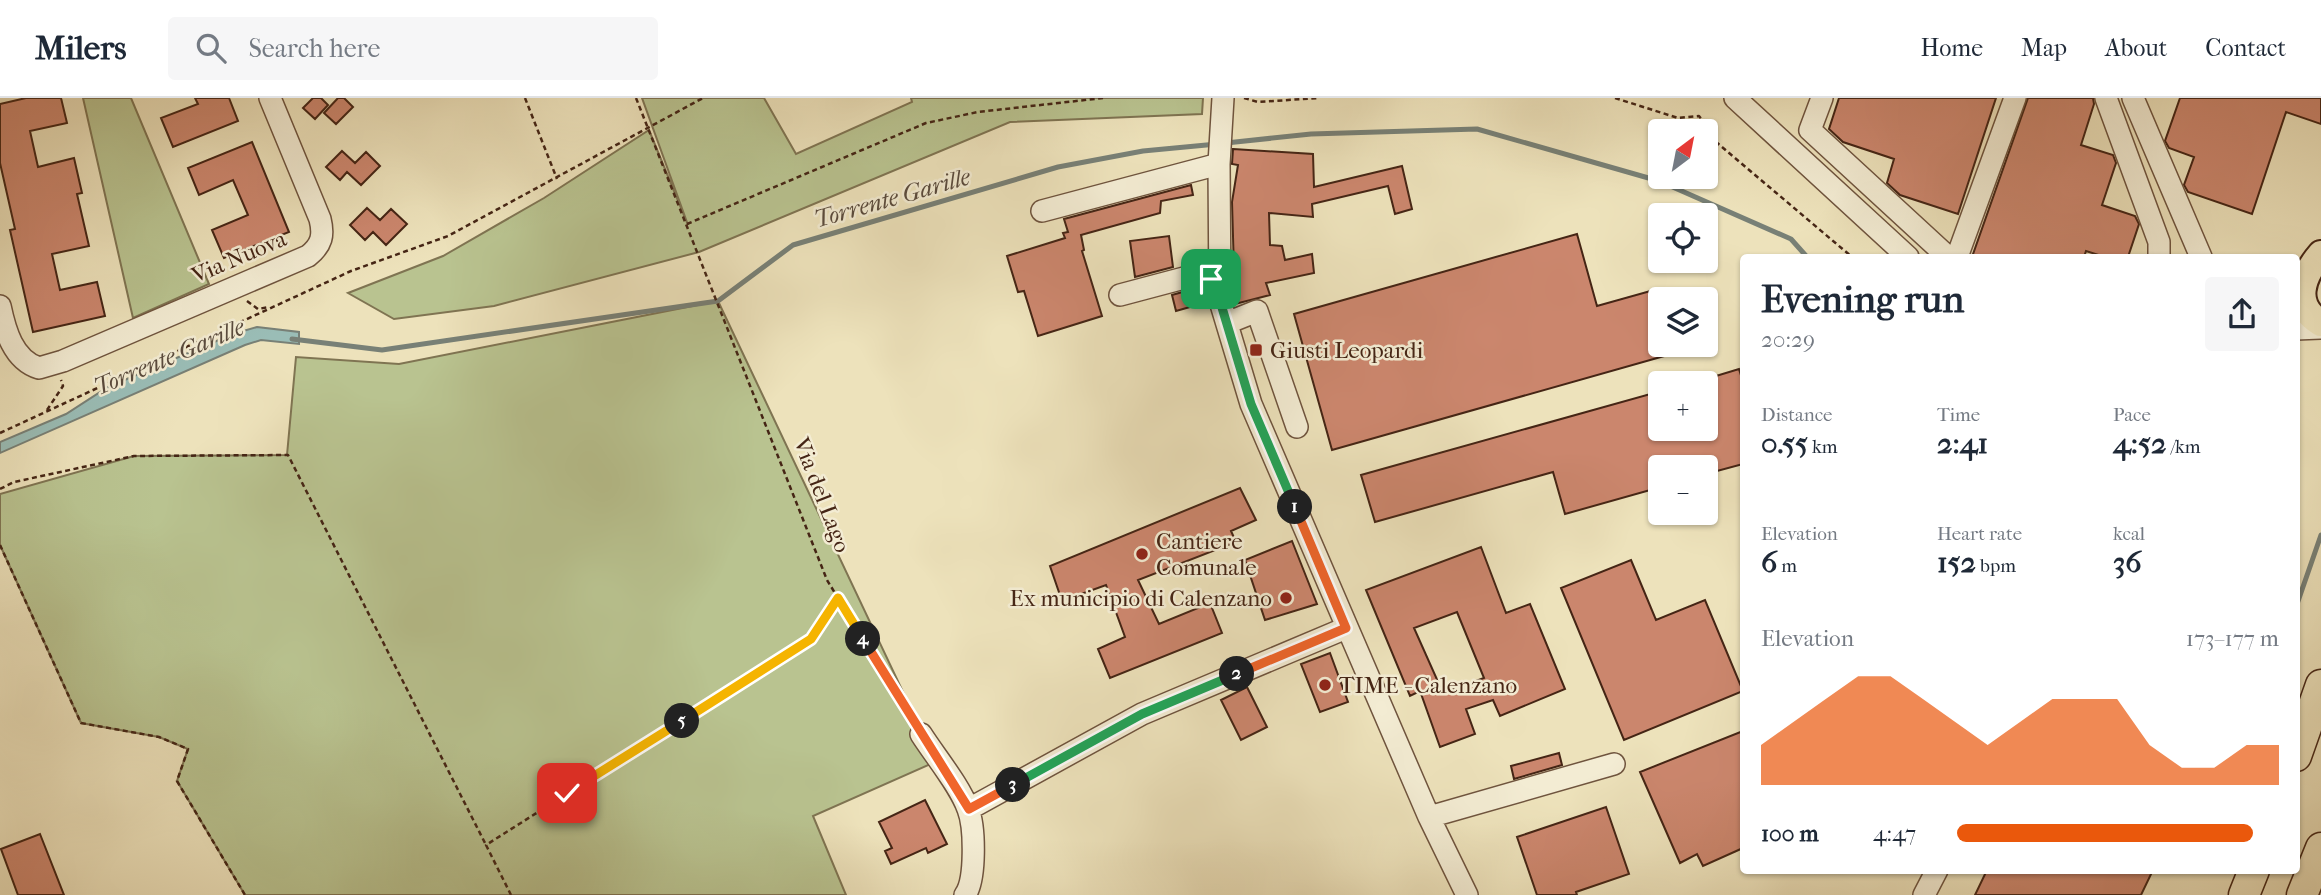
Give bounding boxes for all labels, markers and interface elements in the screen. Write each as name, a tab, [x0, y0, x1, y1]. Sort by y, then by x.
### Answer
search box	[168, 17, 658, 80]
text: Milers	[35, 29, 126, 68]
icon: search	[192, 29, 230, 67]
text: Search here	[248, 33, 380, 64]
text: Home	[1921, 34, 1983, 62]
text: Map	[2021, 34, 2067, 62]
text: About	[2105, 34, 2167, 62]
text: Contact	[2205, 34, 2286, 62]
north arrow	[1648, 119, 1718, 189]
map controls	[1648, 119, 1718, 525]
water label: Torrente Garille	[811, 162, 975, 234]
button: locate	[1648, 203, 1718, 273]
street label: Via Nuova	[187, 225, 291, 289]
pin	[1181, 249, 1241, 309]
icon: arrive	[1192, 260, 1230, 298]
text: Evening run	[1761, 277, 1964, 322]
button: share	[2205, 277, 2279, 351]
button: layers	[1648, 287, 1718, 357]
water label: Torrente Garille	[89, 312, 250, 401]
text: 20:29	[1761, 326, 1815, 353]
place label: Giusti Leopardi	[1270, 337, 1423, 364]
marker: Giusti Leopardi	[1248, 342, 1264, 358]
button: +	[1648, 371, 1718, 441]
text: Distance	[1761, 404, 1832, 426]
text: Time	[1937, 404, 1980, 426]
text: Pace	[2113, 404, 2151, 426]
text: 0.55	[1761, 426, 1808, 461]
text: 2:41	[1937, 426, 1988, 461]
text: 4:52	[2113, 426, 2166, 461]
street label: Via del Lago	[787, 433, 856, 556]
text: km	[1808, 436, 1838, 458]
text: /km	[2166, 436, 2201, 458]
button: −	[1648, 455, 1718, 525]
pin: 1	[1278, 490, 1312, 524]
text: 1	[1291, 495, 1298, 517]
text: Elevation	[1761, 523, 1838, 545]
text: Heart rate	[1937, 523, 2022, 545]
text: kcal	[2113, 523, 2145, 545]
place label: Cantiere Comunale	[1156, 528, 1257, 581]
text: 6	[1761, 545, 1777, 580]
text: 152	[1937, 545, 1976, 580]
text: 36	[2113, 545, 2142, 580]
marker: Cantiere Comunale	[1134, 546, 1150, 562]
text: m	[1777, 555, 1797, 577]
text: bpm	[1976, 555, 2016, 577]
place label: Ex municipio di Calenzano	[1010, 585, 1272, 612]
marker: Ex municipio di Calenzano	[1278, 590, 1294, 606]
pin: 4	[846, 622, 880, 656]
text: Elevation	[1761, 625, 1854, 652]
text: 173–177 m	[2186, 625, 2279, 652]
text: 4	[857, 627, 868, 649]
pin: 2	[1220, 656, 1254, 692]
text: 2	[1232, 662, 1241, 684]
place label: TIME - Calenzano	[1339, 672, 1517, 699]
marker: TIME - Calenzano	[1317, 677, 1333, 693]
pin: 5	[664, 704, 700, 738]
text: 5	[677, 709, 686, 731]
pin	[537, 763, 597, 823]
pin: 3	[996, 768, 1030, 802]
text: 3	[1009, 773, 1016, 795]
icon: check	[548, 774, 586, 812]
text: 100 m	[1761, 820, 1819, 847]
text: 4:47	[1873, 820, 1916, 847]

